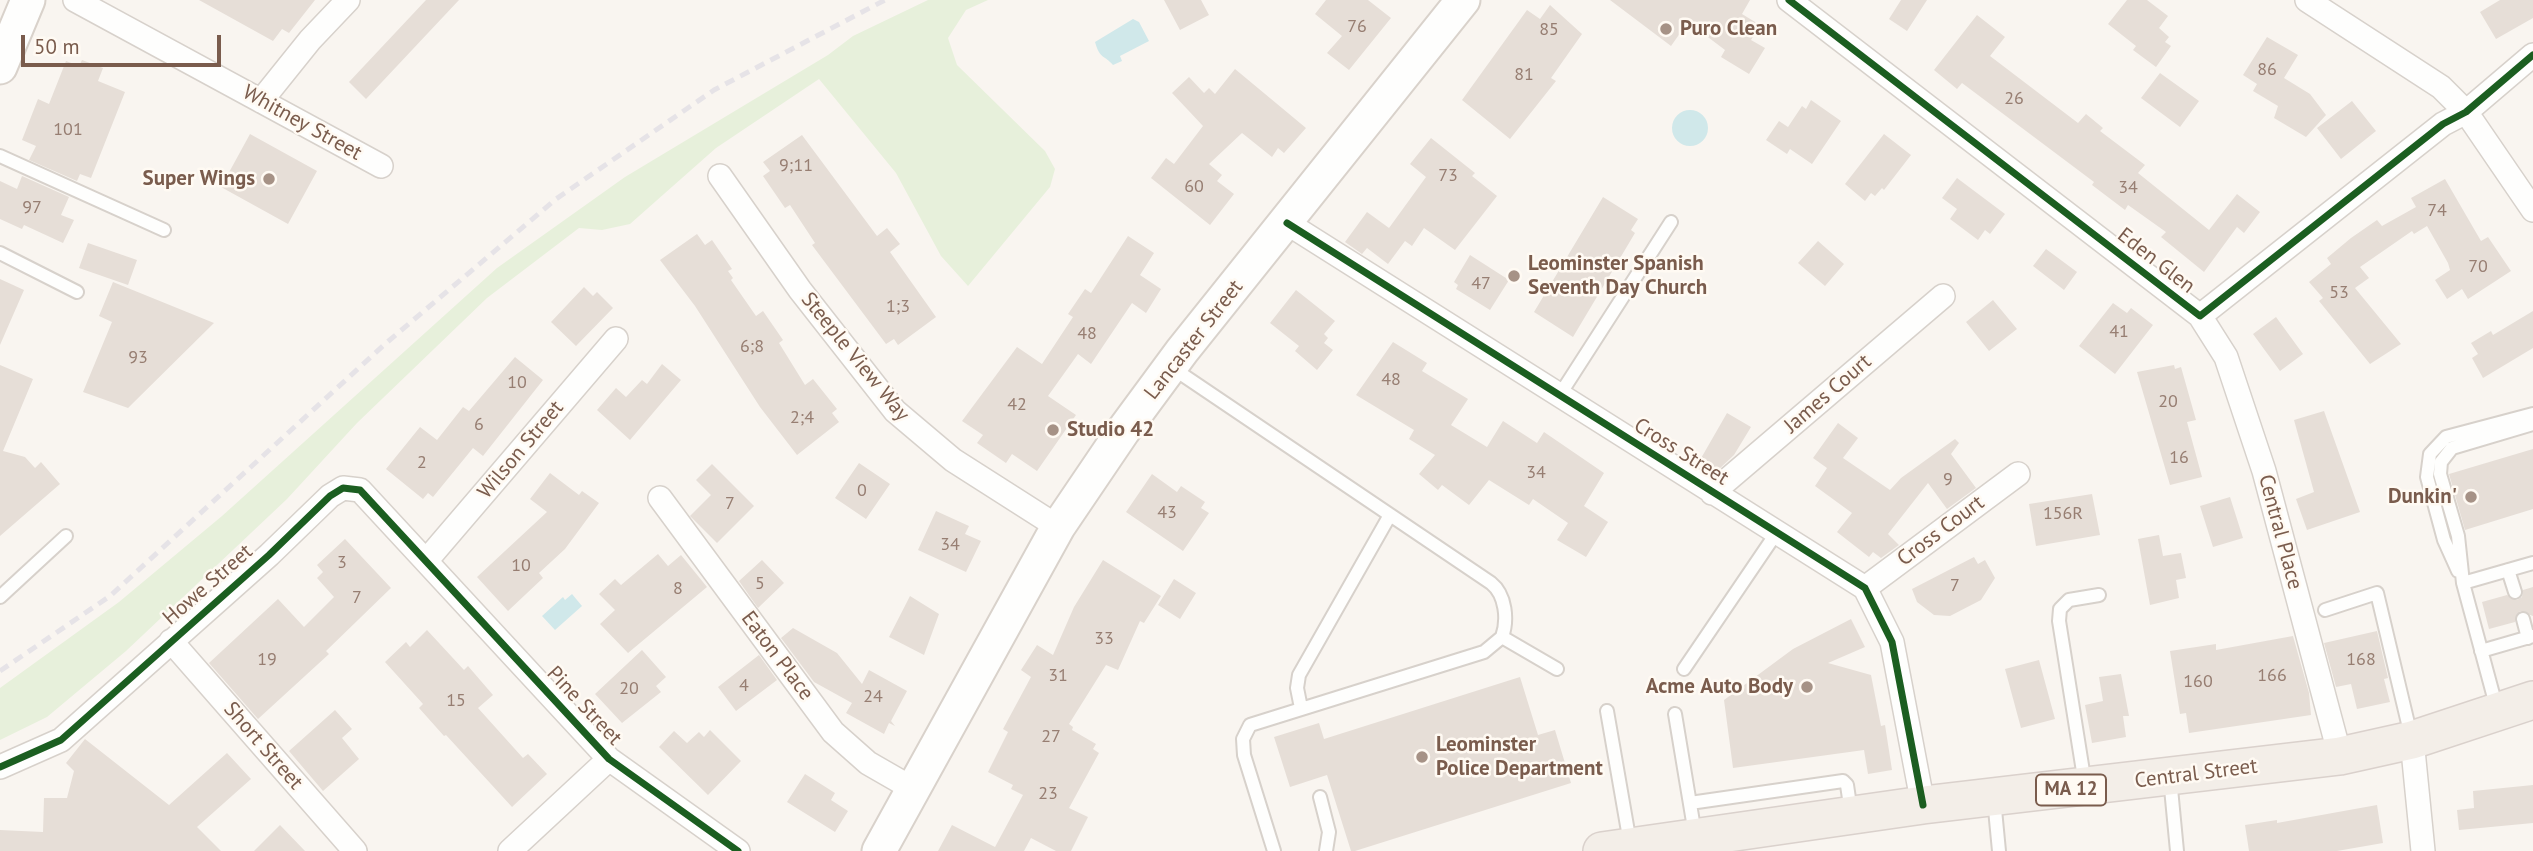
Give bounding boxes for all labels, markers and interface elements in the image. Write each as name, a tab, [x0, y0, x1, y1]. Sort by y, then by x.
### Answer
house number: 76	[1347, 16, 1367, 38]
place label: Puro Clean	[1680, 16, 1777, 42]
house number: 85	[1539, 19, 1559, 41]
scale bar	[24, 21, 224, 65]
marker: Puro Clean	[1658, 21, 1674, 37]
text: 50 m	[34, 33, 80, 60]
house number: 86	[2257, 59, 2277, 81]
house number: 81	[1514, 64, 1534, 86]
street label: Whitney Street	[238, 80, 366, 166]
house number: 26	[2004, 88, 2024, 110]
house number: 101	[53, 119, 83, 141]
house number: 9;11	[779, 155, 813, 177]
house number: 73	[1438, 165, 1458, 187]
place label: Super Wings	[143, 166, 255, 192]
marker: Super Wings	[261, 171, 277, 187]
house number: 60	[1184, 176, 1204, 198]
house number: 34	[2118, 177, 2138, 199]
house number: 97	[22, 197, 42, 219]
house number: 74	[2427, 200, 2447, 222]
street label: Eden Glen	[2112, 223, 2200, 299]
place label: Leominster Spanish Seventh Day Church	[1528, 251, 1707, 301]
house number: 70	[2468, 256, 2488, 278]
marker: Leominster Spanish Seventh Day Church	[1506, 268, 1522, 284]
house number: 47	[1471, 273, 1491, 295]
street label: Lancaster Street	[1139, 275, 1249, 405]
house number: 53	[2329, 282, 2349, 304]
street label: Steeple View Way	[795, 287, 915, 427]
house number: 1;3	[886, 296, 910, 318]
house number: 41	[2109, 321, 2129, 343]
house number: 48	[1077, 323, 1097, 345]
house number: 6;8	[740, 336, 764, 358]
house number: 93	[128, 347, 148, 369]
street label: James Court	[1779, 349, 1877, 439]
house number: 48	[1381, 369, 1401, 391]
house number: 10	[507, 372, 527, 394]
house number: 20	[2158, 391, 2178, 413]
house number: 42	[1007, 394, 1027, 416]
street label: Wilson Street	[473, 396, 569, 504]
house number: 2;4	[790, 407, 814, 429]
street label: Cross Street	[1629, 413, 1733, 491]
house number: 6	[474, 414, 484, 436]
place label: Studio 42	[1067, 417, 1154, 443]
marker: Studio 42	[1045, 422, 1061, 438]
house number: 16	[2169, 447, 2189, 469]
house number: 2	[417, 452, 427, 474]
house number: 34	[1526, 462, 1546, 484]
house number: 9	[1943, 469, 1953, 491]
street label: Central Place	[2253, 472, 2307, 592]
house number: 0	[857, 480, 867, 502]
place label: Dunkin'	[2388, 484, 2457, 510]
marker: Dunkin'	[2463, 489, 2479, 505]
street label: Cross Court	[1893, 490, 1989, 572]
house number: 7	[725, 493, 735, 515]
house number: 43	[1157, 502, 1177, 524]
house number: 156R	[2043, 503, 2083, 525]
house number: 34	[940, 534, 960, 556]
street label: Howe Street	[158, 539, 258, 631]
house number: 3	[337, 552, 347, 574]
house number: 10	[511, 555, 531, 577]
house number: 5	[755, 573, 765, 595]
house number: 7	[1950, 575, 1960, 597]
house number: 8	[673, 578, 683, 600]
house number: 7	[352, 587, 362, 609]
street label: Eaton Place	[735, 607, 819, 705]
house number: 33	[1094, 628, 1114, 650]
house number: 19	[257, 649, 277, 671]
house number: 168	[2346, 649, 2376, 671]
street label: Pine Street	[541, 661, 627, 751]
house number: 31	[1048, 665, 1068, 687]
house number: 166	[2257, 665, 2287, 687]
house number: 160	[2183, 671, 2213, 693]
place label: Acme Auto Body	[1646, 674, 1793, 700]
house number: 4	[739, 675, 749, 697]
house number: 20	[619, 678, 639, 700]
marker: Acme Auto Body	[1799, 679, 1815, 695]
house number: 24	[863, 686, 883, 708]
house number: 15	[446, 690, 466, 712]
street label: Short Street	[218, 697, 308, 795]
house number: 27	[1041, 726, 1061, 748]
place label: Leominster Police Department	[1436, 732, 1603, 782]
marker: Leominster Police Department	[1414, 749, 1430, 765]
street label: Central Street	[2133, 754, 2259, 794]
road number: MA 12	[2036, 775, 2106, 806]
house number: 23	[1038, 783, 1058, 805]

